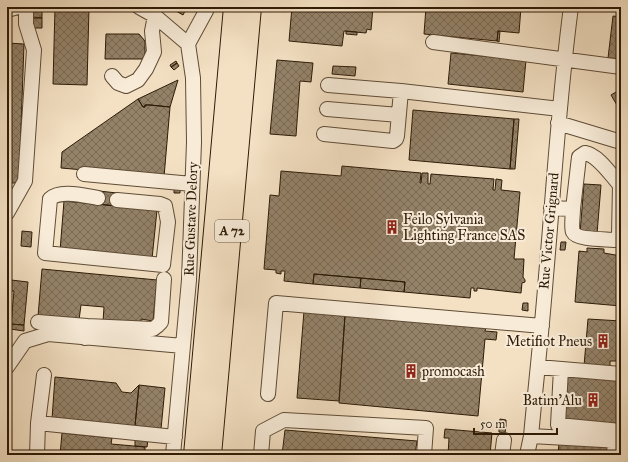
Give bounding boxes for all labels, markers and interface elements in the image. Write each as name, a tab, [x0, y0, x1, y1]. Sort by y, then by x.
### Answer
street label: Rue Gustave Delory	[181, 161, 202, 277]
street label: Rue Victor Grignard	[535, 172, 563, 290]
place label: Feilo Sylvania Lighting France SAS	[403, 211, 525, 244]
building icon: Feilo Sylvania Lighting France SAS	[384, 219, 400, 235]
road number: A 72	[215, 220, 249, 242]
place label: Metifiot Pneus	[506, 333, 592, 350]
building icon: Metifiot Pneus	[595, 333, 611, 349]
building icon: promocash	[403, 363, 419, 379]
place label: promocash	[421, 363, 485, 380]
place label: Batim'Alu	[523, 392, 583, 409]
building icon: Batim'Alu	[585, 392, 601, 408]
scale bar	[474, 410, 557, 436]
text: 50 m	[480, 417, 505, 431]

